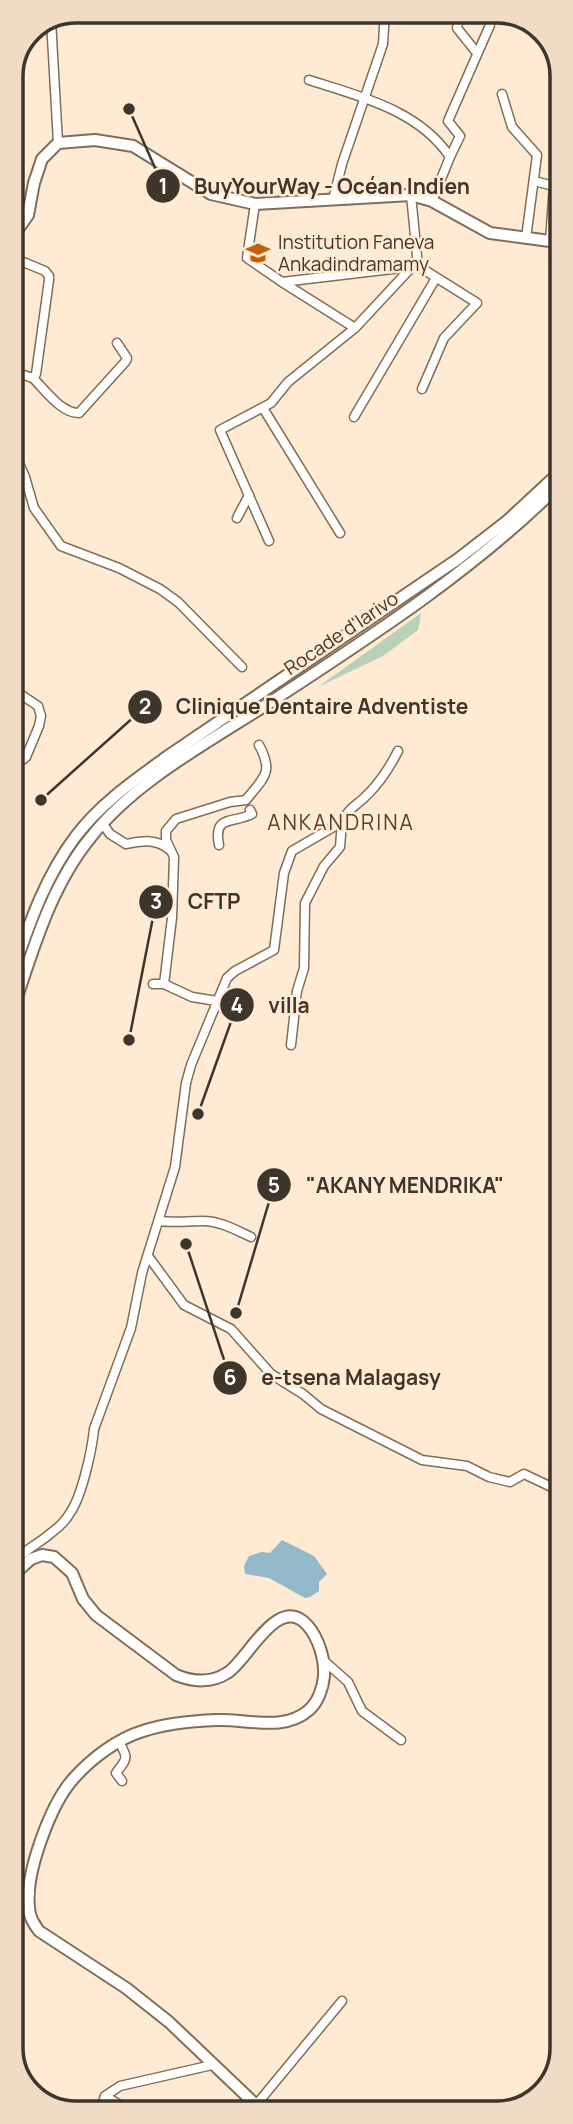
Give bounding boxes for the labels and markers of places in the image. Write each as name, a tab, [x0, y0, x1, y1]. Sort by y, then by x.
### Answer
callout: BuyYourWay - Océan Indien	[145, 165, 484, 207]
place label: Institution Faneva Ankadindramamy	[278, 229, 434, 277]
school or university icon: Institution Faneva Ankadindramamy	[244, 239, 272, 267]
callout: Clinique Dentaire Adventiste	[127, 686, 483, 728]
callout: CFTP	[138, 881, 254, 923]
callout: villa	[220, 984, 324, 1026]
callout: "AKANY MENDRIKA"	[256, 1164, 518, 1206]
callout: e-tsena Malagasy	[213, 1357, 455, 1399]

